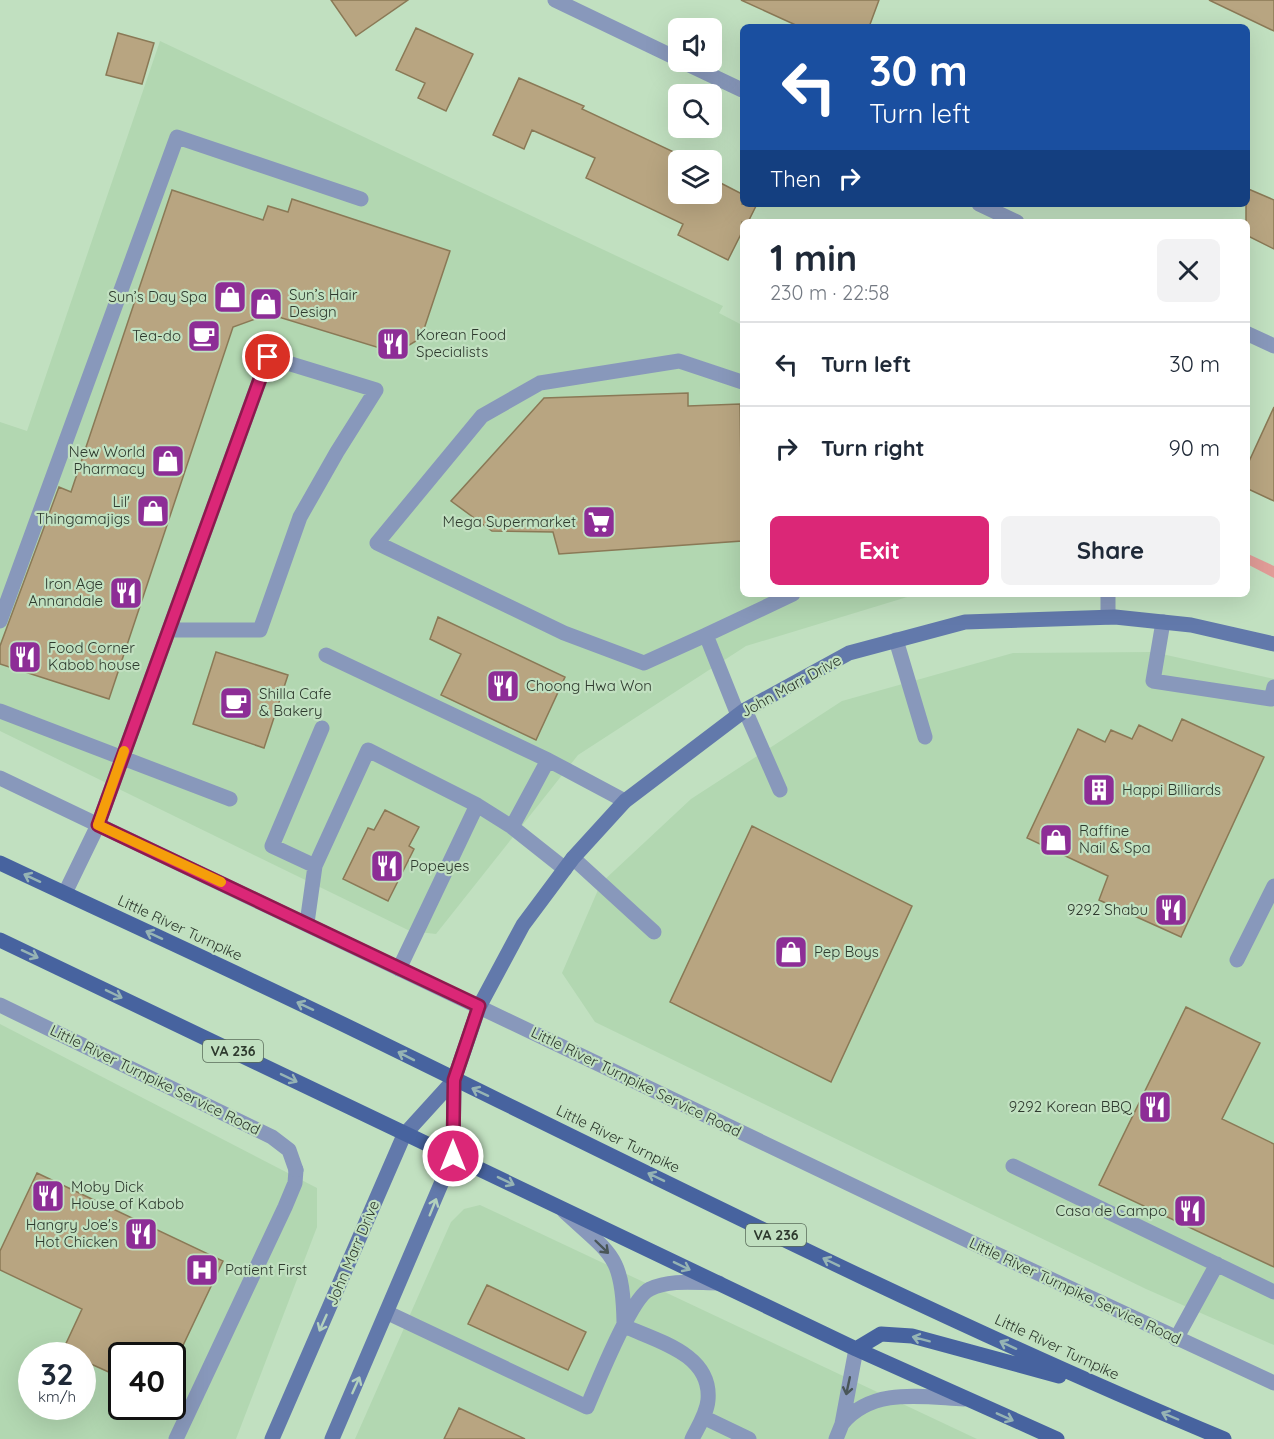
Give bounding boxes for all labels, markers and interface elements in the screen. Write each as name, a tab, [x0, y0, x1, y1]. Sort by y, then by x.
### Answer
map controls	[668, 18, 722, 204]
button: sound	[668, 18, 722, 72]
text: 30 m	[869, 44, 968, 97]
icon: left	[770, 48, 848, 126]
button: search	[668, 84, 722, 138]
text: Turn left	[869, 96, 971, 130]
button: layers	[668, 150, 722, 204]
icon: right	[833, 162, 866, 195]
text: Then	[770, 165, 821, 193]
text: 1 min	[770, 235, 857, 280]
button: close	[1157, 239, 1220, 302]
shop icon: Sun’s Day Spa	[212, 279, 248, 315]
text: 230 m · 22:58	[770, 280, 890, 305]
place label: Sun’s Hair Design	[289, 285, 358, 321]
shop icon: Sun’s Hair Design	[248, 286, 284, 322]
place label: Sun’s Day Spa	[108, 287, 207, 306]
cafe icon: Tea-do	[186, 318, 222, 354]
place label: Korean Food Specialists	[416, 325, 506, 361]
place label: Tea-do	[132, 326, 181, 345]
restaurant icon: Korean Food Specialists	[375, 326, 411, 362]
pin	[242, 331, 293, 382]
icon: arrive	[251, 340, 284, 373]
icon: left	[770, 348, 803, 381]
text: Turn left	[821, 350, 911, 378]
text: 30 m	[1169, 350, 1220, 378]
icon: right	[770, 432, 803, 465]
text: Turn right	[821, 434, 925, 462]
text: 90 m	[1169, 434, 1220, 462]
place label: New World Pharmacy	[69, 442, 145, 478]
shop icon: New World Pharmacy	[150, 443, 186, 479]
place label: Lil' Thingamajigs	[36, 492, 130, 528]
shop icon: Lil' Thingamajigs	[135, 493, 171, 529]
supermarket icon: Mega Supermarket	[581, 504, 617, 540]
place label: Mega Supermarket	[443, 512, 576, 531]
button: Exit	[770, 516, 989, 585]
button: Share	[1001, 516, 1220, 585]
place label: Iron Age Annandale	[28, 574, 103, 610]
restaurant icon: Iron Age Annandale	[108, 575, 144, 611]
place label: Food Corner Kabob house	[48, 638, 140, 674]
restaurant icon: Food Corner Kabob house	[7, 639, 43, 675]
street label: John Marr Drive	[737, 650, 844, 721]
restaurant icon: Choong Hwa Won	[485, 668, 521, 704]
place label: Choong Hwa Won	[526, 676, 652, 695]
place label: Shilla Cafe & Bakery	[259, 684, 331, 720]
cafe icon: Shilla Cafe & Bakery	[218, 685, 254, 721]
building icon: Happi Billiards	[1081, 772, 1117, 808]
place label: Happi Billiards	[1122, 780, 1221, 799]
place label: Raffine Nail & Spa	[1079, 821, 1151, 857]
shop icon: Raffine Nail & Spa	[1038, 822, 1074, 858]
restaurant icon: Popeyes	[369, 848, 405, 884]
place label: Popeyes	[410, 856, 469, 875]
one-way arrow	[24, 871, 42, 883]
street label: Little River Turnpike	[115, 890, 246, 965]
restaurant icon: 9292 Shabu	[1153, 892, 1189, 928]
place label: 9292 Shabu	[1067, 900, 1148, 919]
one-way arrow	[145, 929, 163, 941]
shop icon: Pep Boys	[773, 934, 809, 970]
place label: Pep Boys	[814, 942, 879, 961]
one-way arrow	[21, 949, 39, 960]
one-way arrow	[104, 988, 122, 1000]
one-way arrow	[296, 1000, 314, 1012]
street label: Little River Turnpike Service Road	[47, 1020, 263, 1139]
street label: Little River Turnpike Service Road	[528, 1023, 744, 1141]
road number: VA 236	[203, 1040, 263, 1062]
one-way arrow	[397, 1049, 415, 1061]
one-way arrow	[280, 1073, 298, 1085]
one-way arrow	[472, 1086, 490, 1098]
restaurant icon: 9292 Korean BBQ	[1137, 1089, 1173, 1125]
place label: 9292 Korean BBQ	[1009, 1097, 1132, 1116]
street label: Little River Turnpike	[553, 1101, 683, 1177]
position arrow	[421, 1124, 485, 1188]
one-way arrow	[647, 1171, 665, 1182]
one-way arrow	[497, 1176, 515, 1188]
place label: Moby Dick House of Kabob	[71, 1177, 184, 1213]
restaurant icon: Moby Dick House of Kabob	[30, 1178, 66, 1214]
restaurant icon: Casa de Campo	[1172, 1193, 1208, 1229]
street label: John Marr Drive	[322, 1197, 383, 1308]
one-way arrow	[428, 1198, 439, 1216]
place label: Casa de Campo	[1055, 1201, 1167, 1220]
place label: Hangry Joe's Hot Chicken	[26, 1215, 118, 1251]
restaurant icon: Hangry Joe's Hot Chicken	[123, 1216, 159, 1252]
road number: VA 236	[746, 1224, 806, 1246]
street label: Little River Turnpike Service Road	[966, 1234, 1184, 1348]
one-way arrow	[595, 1240, 610, 1254]
hospital icon: Patient First	[184, 1252, 220, 1288]
one-way arrow	[823, 1256, 841, 1268]
place label: Patient First	[225, 1260, 307, 1279]
one-way arrow	[672, 1260, 690, 1272]
street label: Little River Turnpike	[992, 1310, 1122, 1384]
one-way arrow	[316, 1314, 327, 1332]
one-way arrow	[912, 1333, 931, 1344]
one-way arrow	[1000, 1338, 1018, 1350]
speed limit sign: 40	[108, 1342, 186, 1420]
text: 32	[40, 1355, 74, 1393]
one-way arrow	[841, 1376, 853, 1395]
one-way arrow	[350, 1377, 362, 1395]
text: km/h	[38, 1387, 76, 1406]
one-way arrow	[1161, 1410, 1180, 1421]
one-way arrow	[995, 1412, 1014, 1423]

